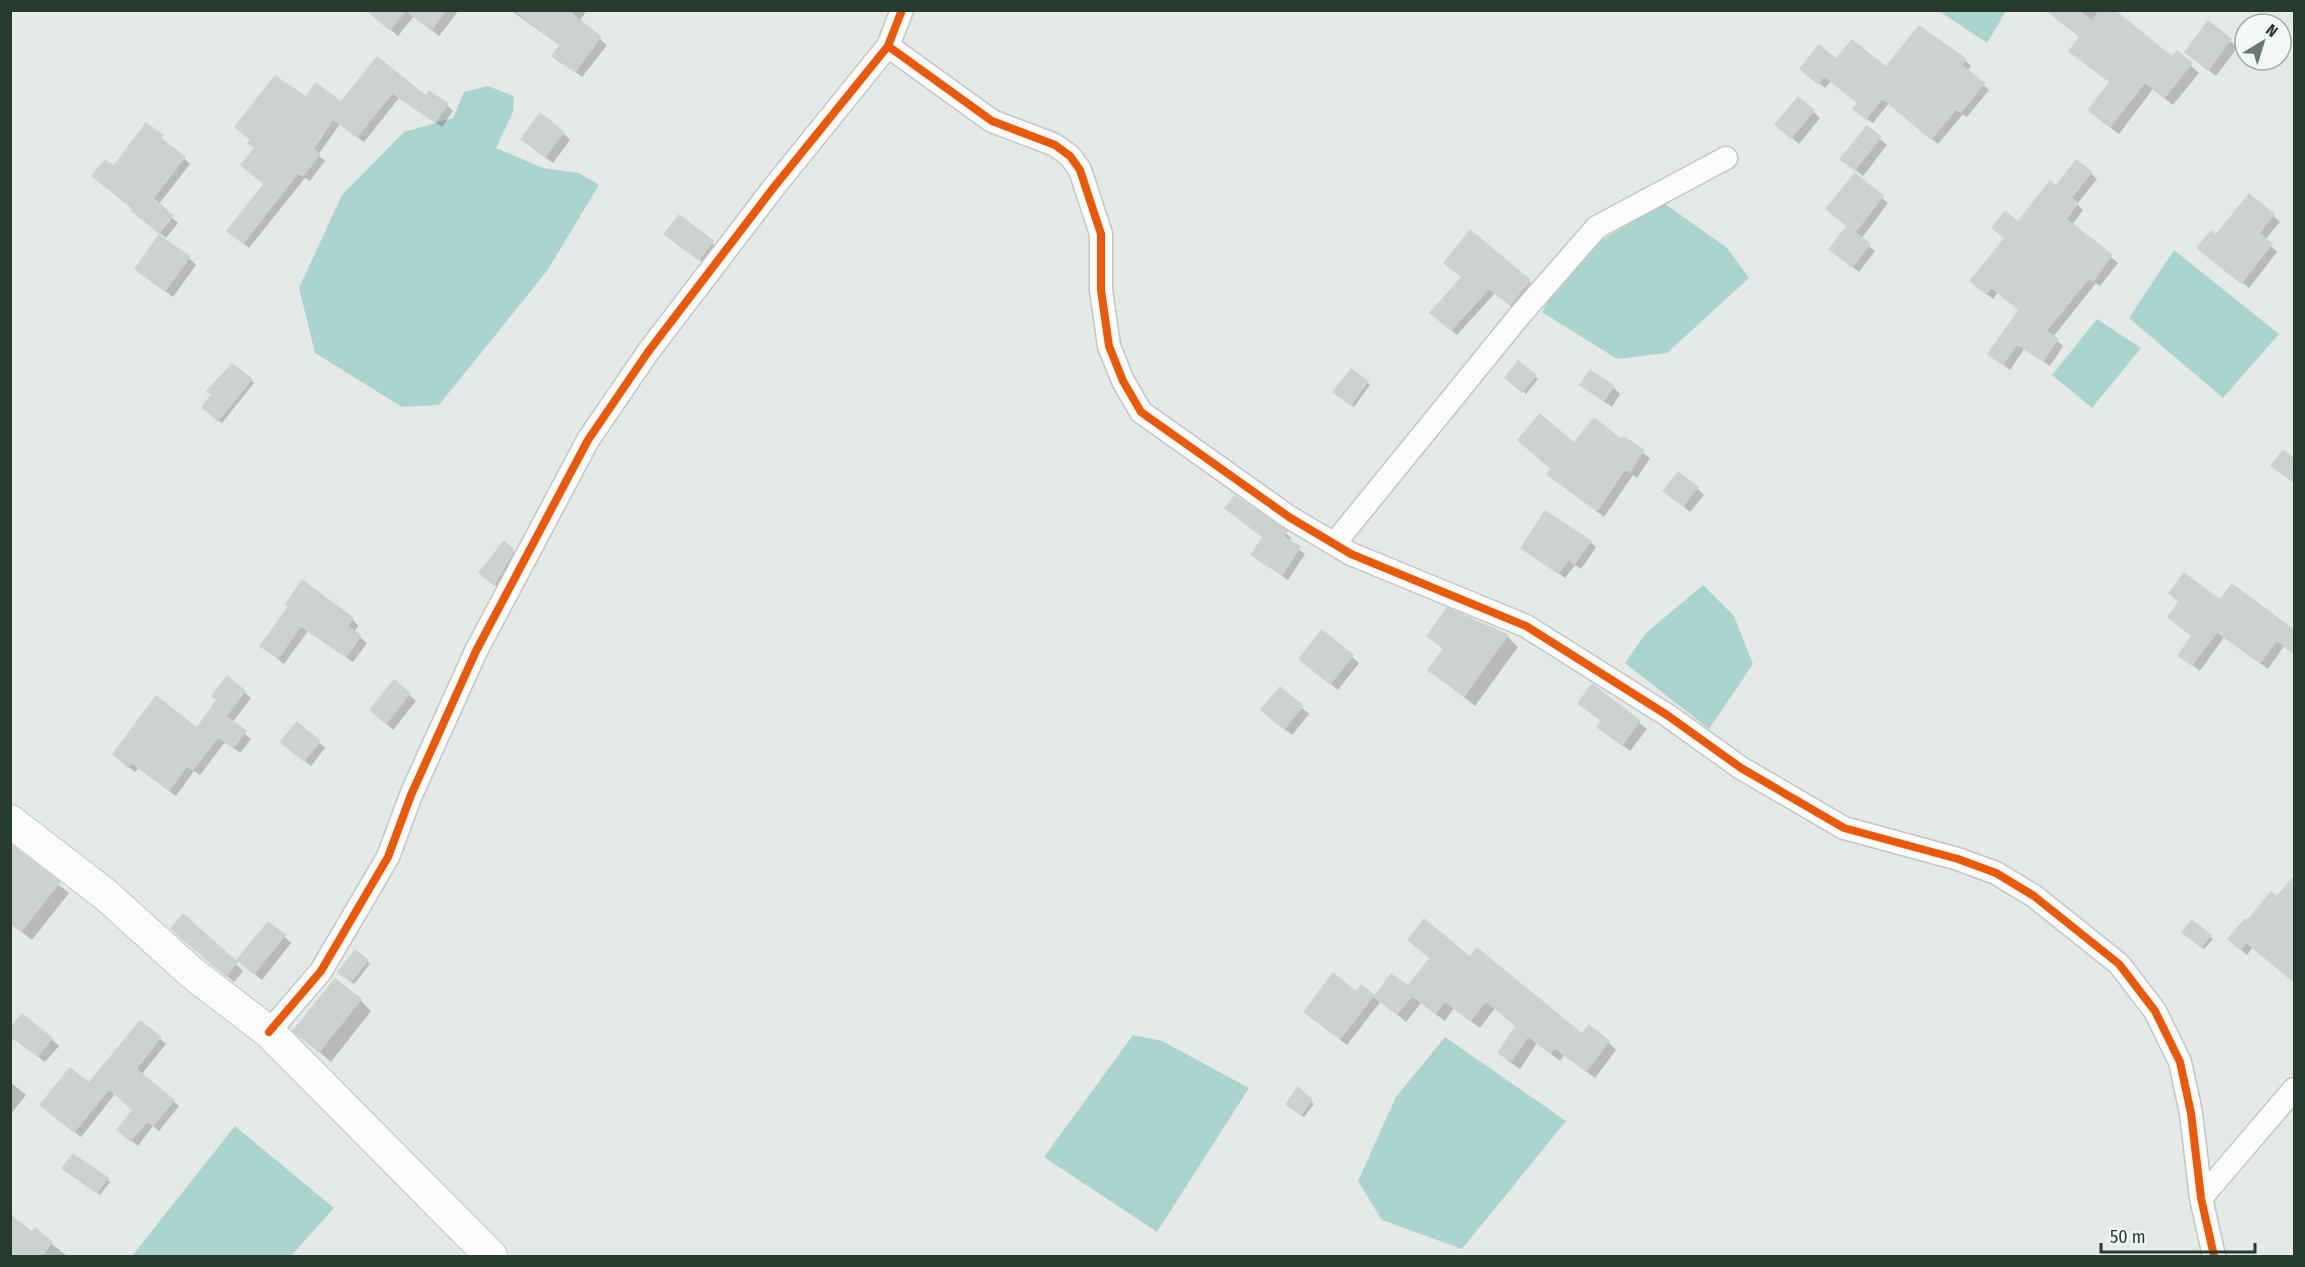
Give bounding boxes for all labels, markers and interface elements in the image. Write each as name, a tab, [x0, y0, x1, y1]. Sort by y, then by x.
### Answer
north arrow	[2233, 12, 2293, 72]
text: N	[2262, 20, 2282, 41]
scale bar	[2101, 1216, 2256, 1254]
text: 50 m	[2110, 1226, 2146, 1248]

